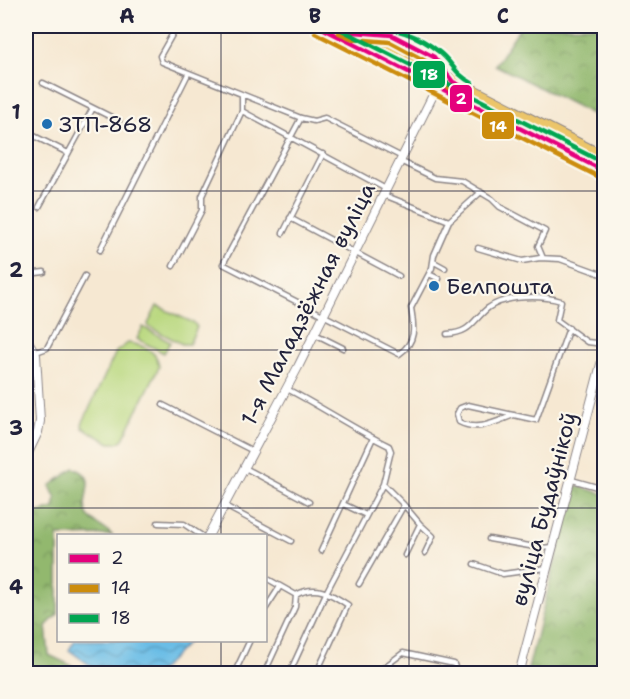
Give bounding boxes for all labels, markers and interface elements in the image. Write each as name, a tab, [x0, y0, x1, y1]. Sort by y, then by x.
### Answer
text: A	[119, 3, 135, 29]
text: B	[309, 3, 321, 29]
text: C	[497, 3, 509, 29]
line badge: 18	[412, 60, 446, 89]
text: 18	[420, 64, 438, 85]
line badge: 2	[449, 84, 473, 113]
text: 2	[455, 88, 467, 109]
text: 1	[11, 99, 21, 125]
place label: ЗТП-868	[59, 110, 152, 139]
line badge: 14	[481, 111, 515, 140]
text: 14	[489, 116, 507, 137]
marker: ЗТП-868	[40, 117, 54, 131]
street label: 1-я Маладзёжная вуліца	[234, 177, 382, 430]
text: 2	[9, 257, 23, 283]
place label: Белпошта	[446, 272, 554, 301]
marker: Белпошта	[427, 279, 441, 293]
street label: вуліца Будаўнікоў	[504, 409, 584, 609]
text: 3	[9, 415, 23, 441]
legend	[57, 534, 267, 642]
text: 2	[111, 546, 124, 570]
text: 4	[9, 574, 23, 600]
text: 14	[111, 576, 130, 600]
text: 18	[111, 606, 131, 630]

